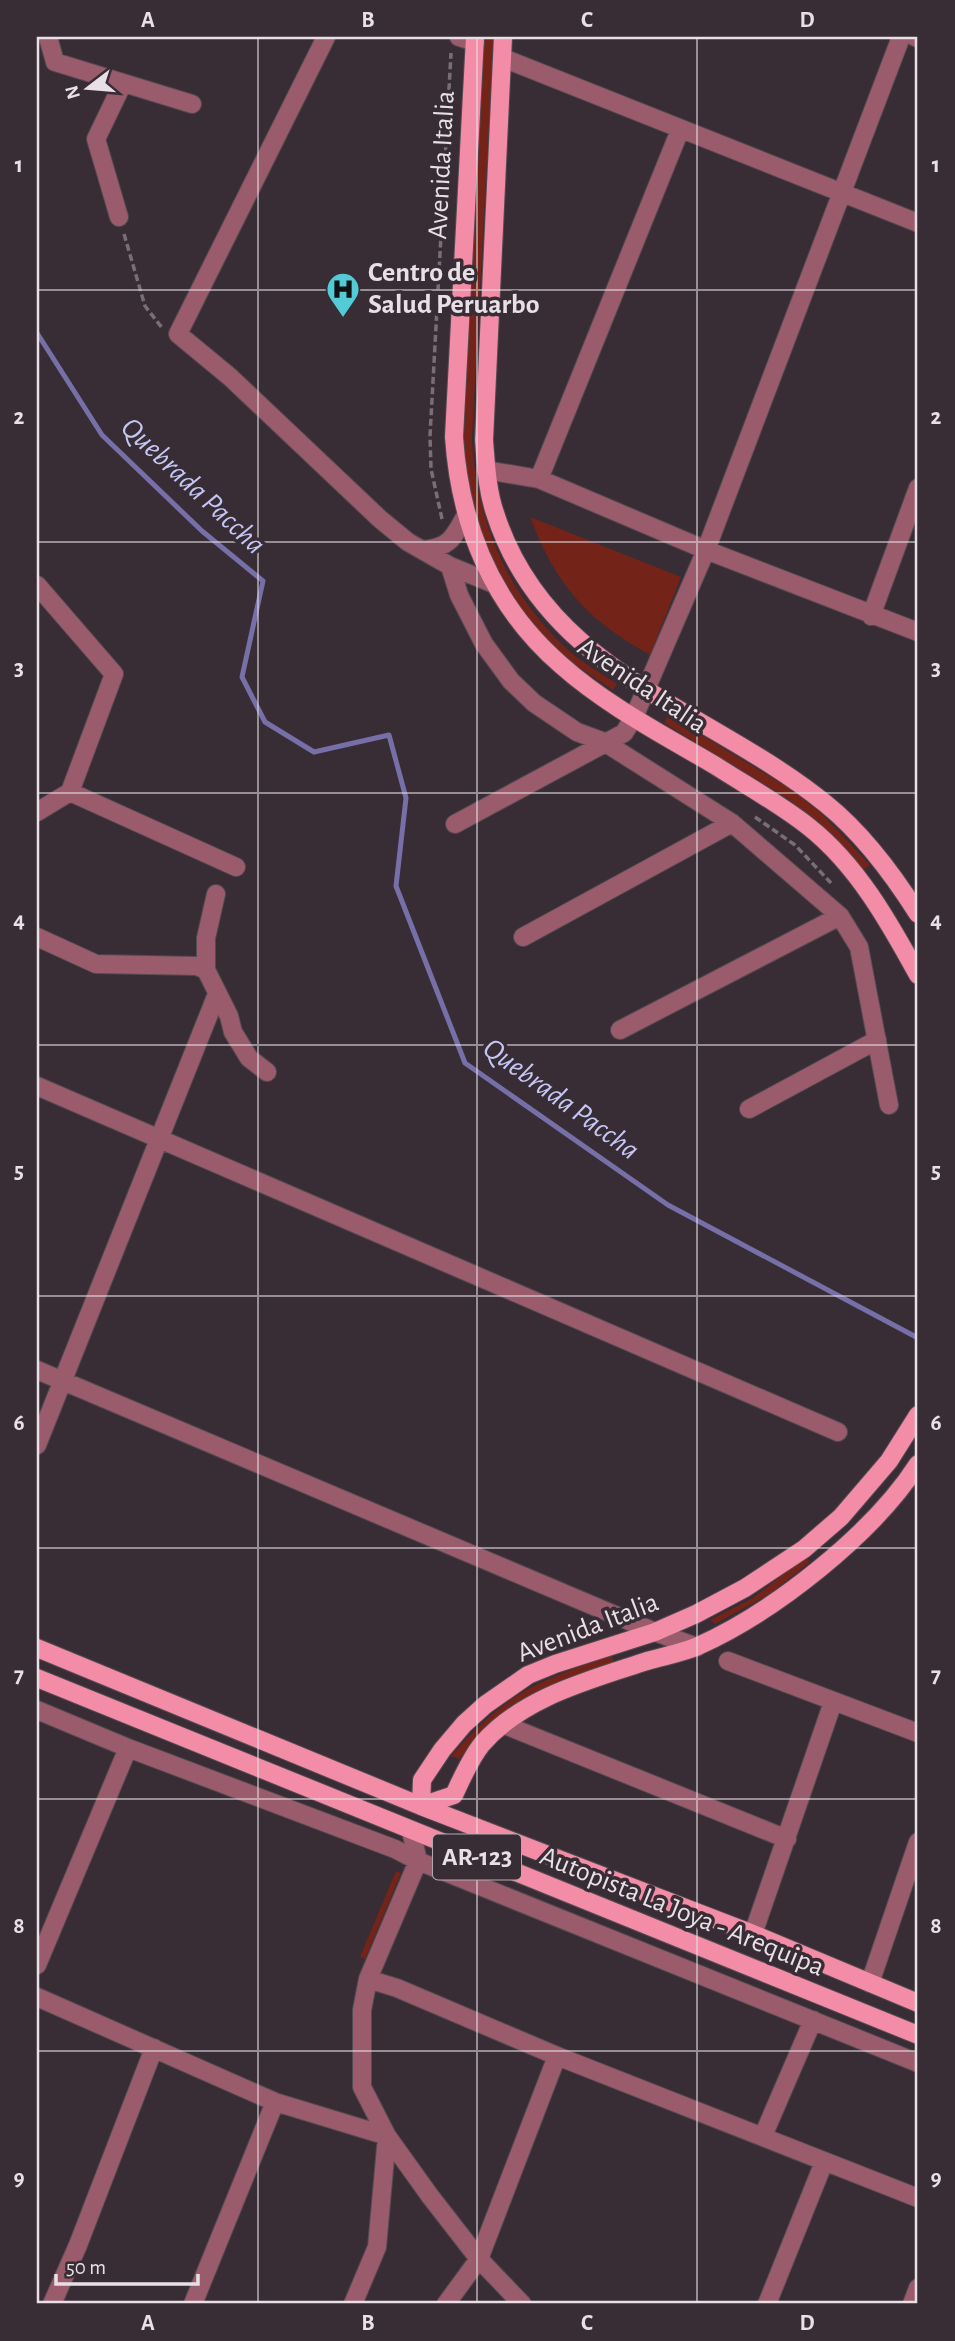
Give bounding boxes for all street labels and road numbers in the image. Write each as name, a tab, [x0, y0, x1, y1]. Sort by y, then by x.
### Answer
street label: Avenida Italia	[424, 90, 460, 240]
street label: Avenida Italia	[572, 633, 712, 739]
street label: Avenida Italia	[513, 1588, 663, 1668]
road number: AR-123	[433, 1834, 521, 1880]
street label: Autopista La Joya - Arequipa	[536, 1842, 828, 1982]

